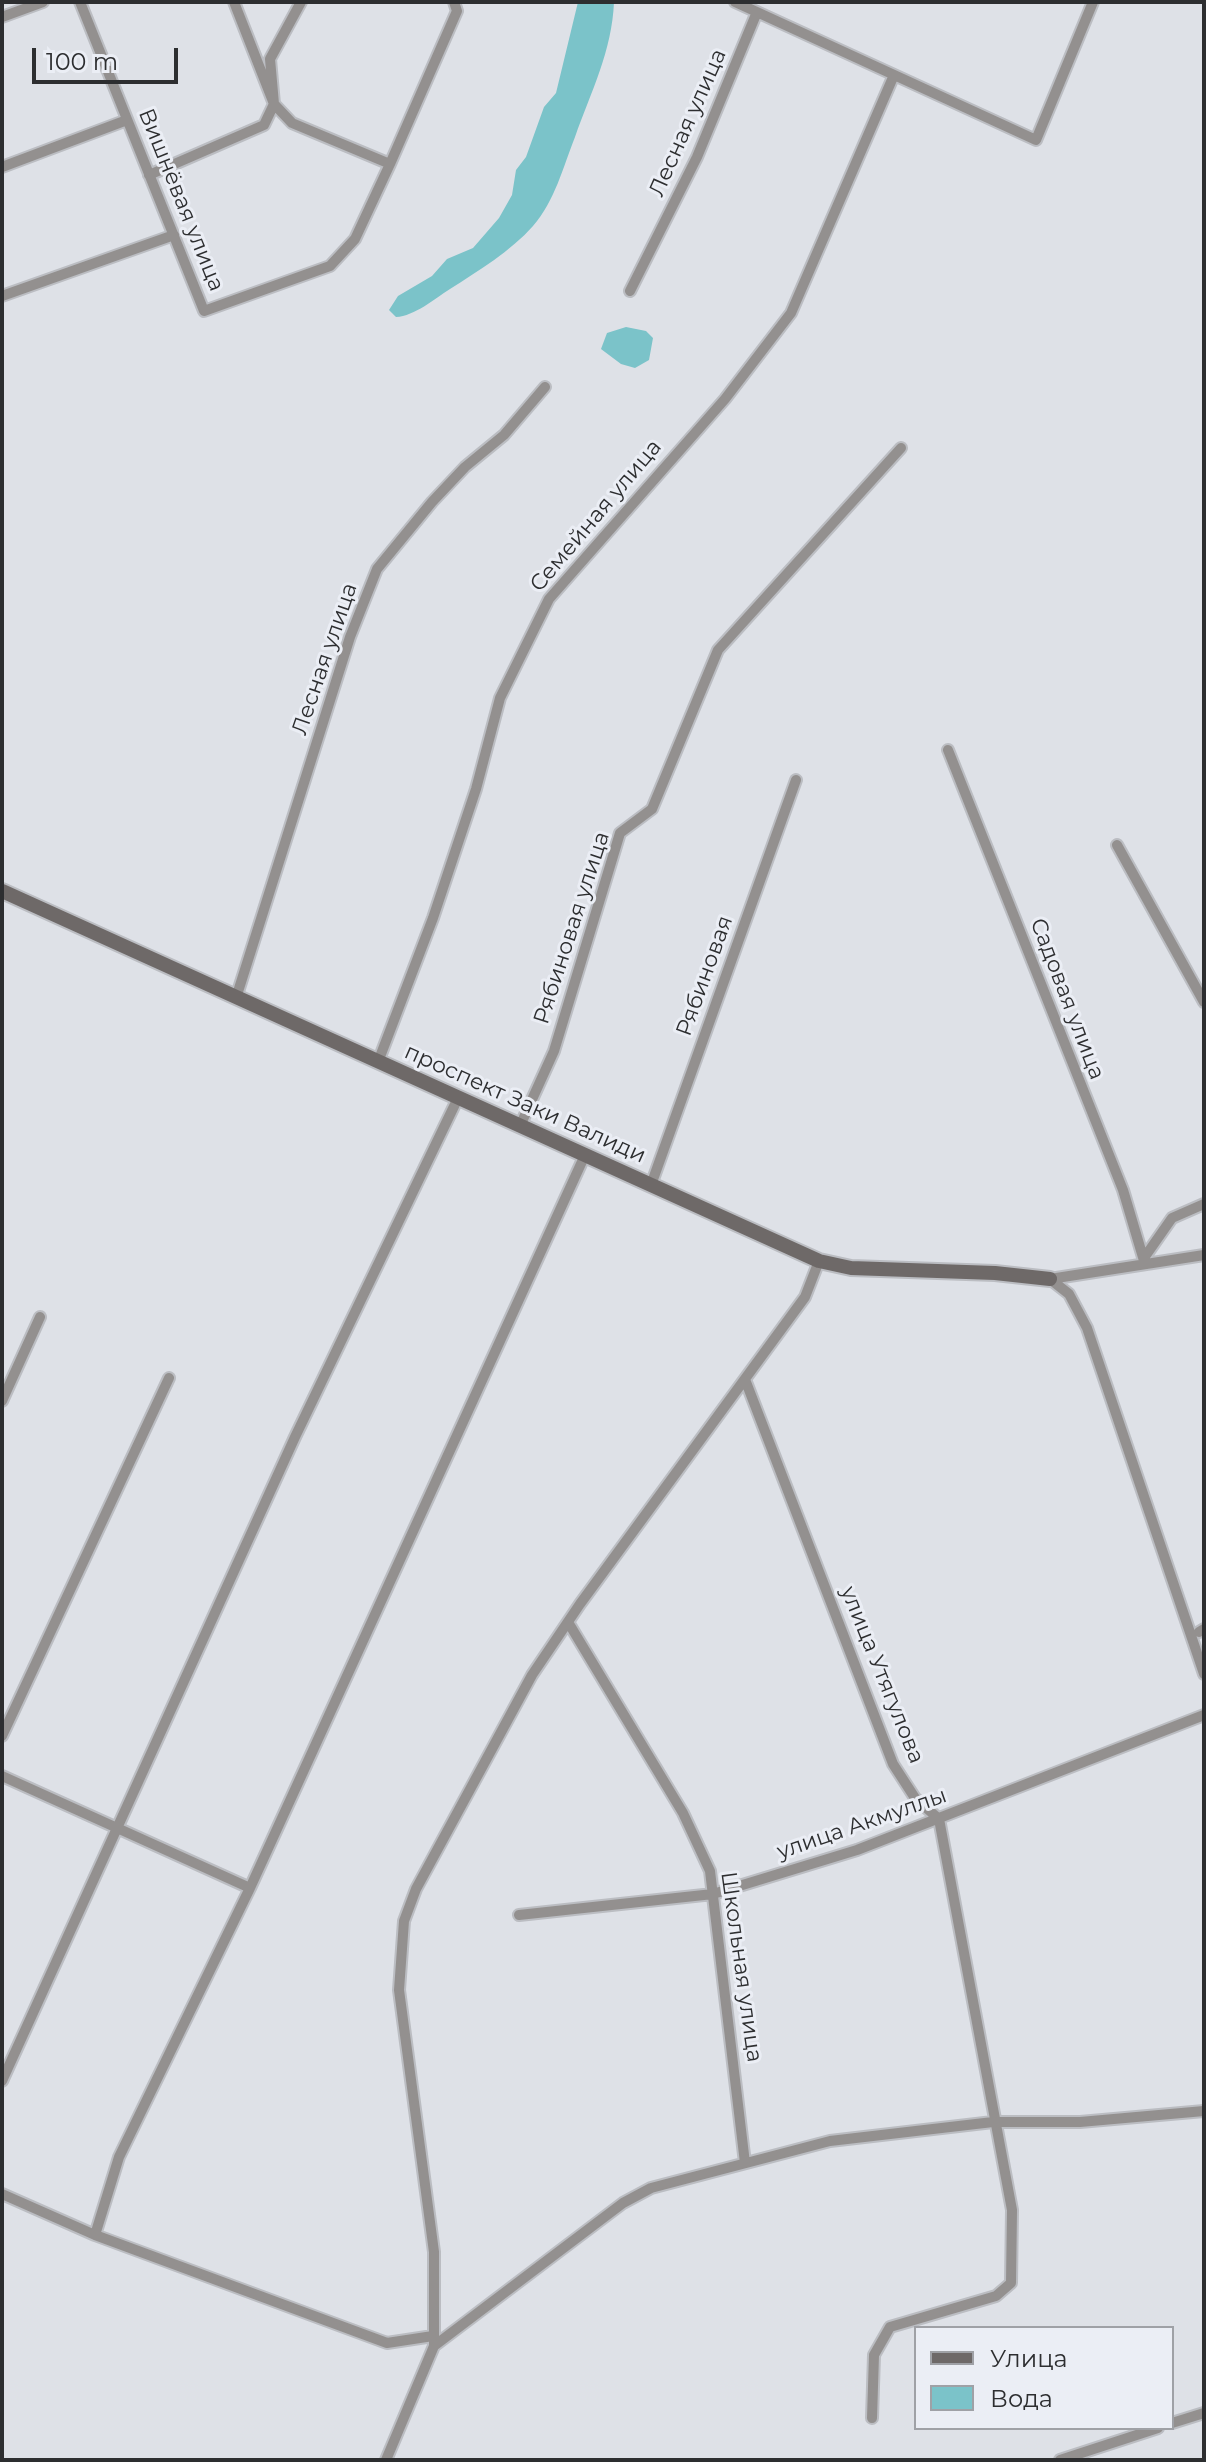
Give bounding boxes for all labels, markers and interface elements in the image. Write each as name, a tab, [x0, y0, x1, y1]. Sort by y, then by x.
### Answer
scale bar	[36, 32, 182, 82]
street label: Лесная улица	[644, 45, 732, 201]
text: 100 m	[46, 47, 118, 76]
street label: Вишнёвая улица	[132, 105, 230, 295]
street label: Семейная улица	[525, 435, 667, 597]
street label: Лесная улица	[287, 580, 363, 738]
street label: Рябиновая улица	[528, 829, 616, 1027]
street label: Рябиновая	[671, 912, 739, 1040]
street label: Садовая улица	[1024, 915, 1110, 1083]
street label: проспект Заки Валиди	[400, 1039, 650, 1169]
street label: улица Утягулова	[834, 1583, 930, 1767]
street label: улица Акмуллы	[774, 1783, 950, 1865]
street label: Школьная улица	[715, 1870, 767, 2064]
legend	[914, 2326, 1174, 2430]
text: Улица	[990, 2344, 1068, 2373]
text: Вода	[990, 2384, 1053, 2413]

